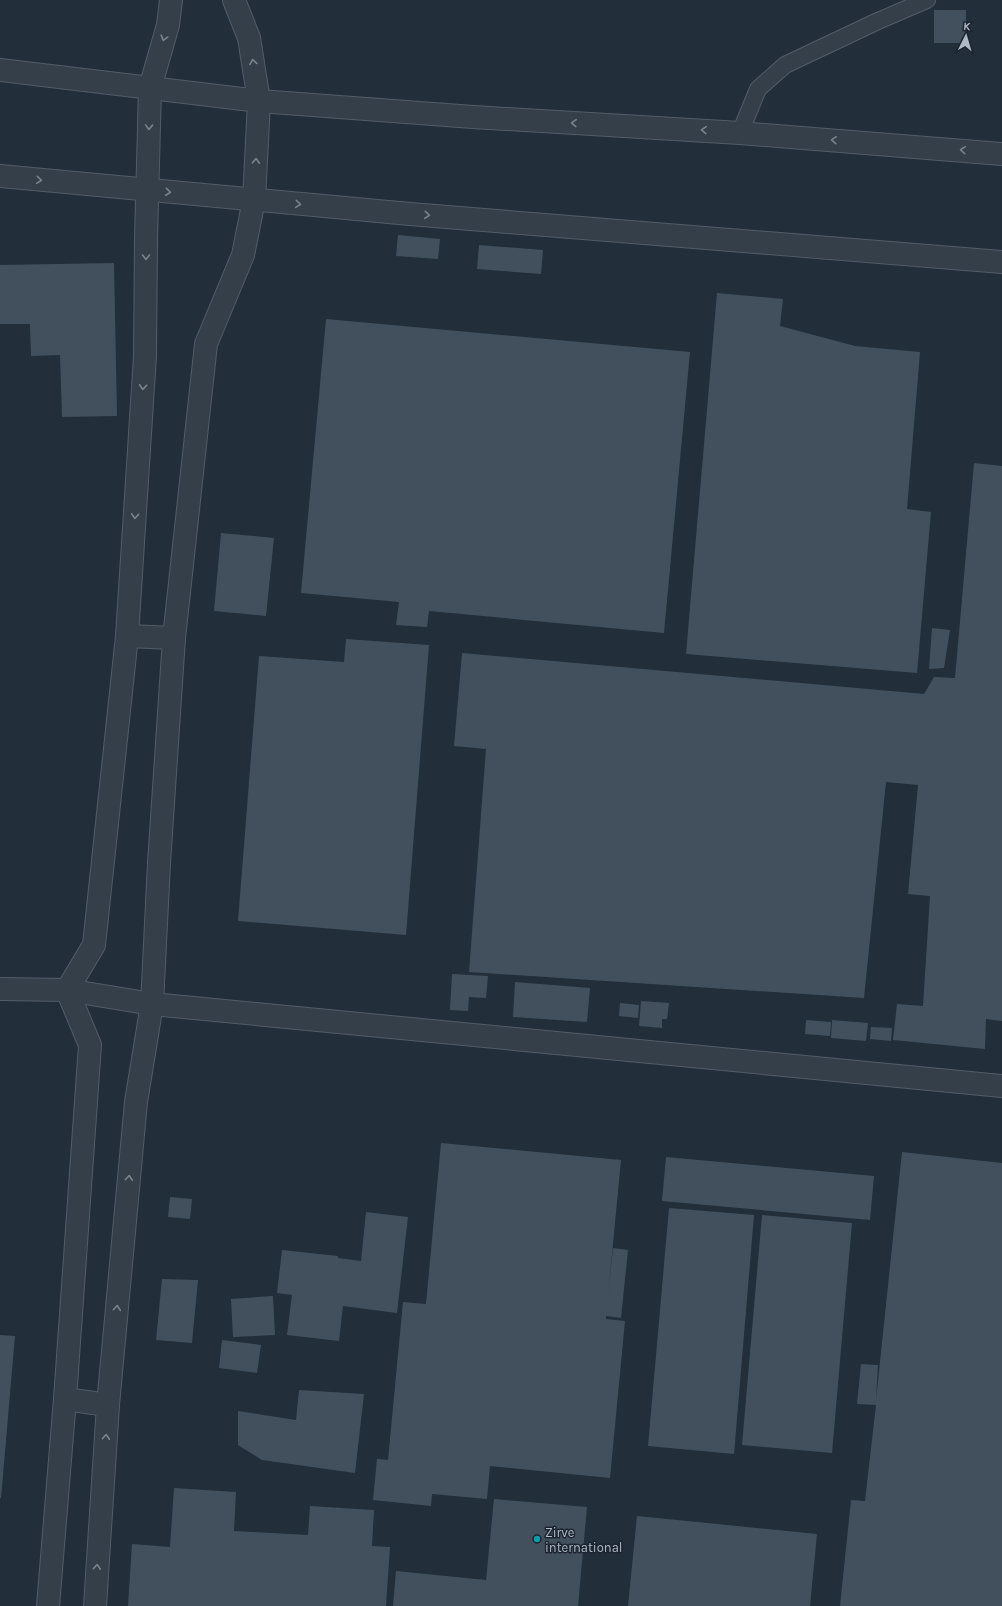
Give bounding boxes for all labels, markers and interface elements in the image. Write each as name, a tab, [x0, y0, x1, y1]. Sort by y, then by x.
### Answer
north arrow	[946, 16, 986, 56]
text: K	[963, 20, 972, 33]
one-way arrow	[160, 35, 169, 42]
one-way arrow	[249, 59, 258, 65]
one-way arrow	[571, 118, 577, 127]
one-way arrow	[145, 124, 153, 130]
one-way arrow	[701, 126, 707, 135]
one-way arrow	[831, 135, 837, 144]
one-way arrow	[960, 146, 966, 155]
one-way arrow	[251, 158, 260, 164]
one-way arrow	[36, 175, 42, 184]
one-way arrow	[165, 187, 171, 196]
one-way arrow	[295, 199, 301, 208]
one-way arrow	[424, 211, 430, 220]
one-way arrow	[141, 254, 150, 260]
one-way arrow	[139, 384, 147, 390]
one-way arrow	[130, 513, 139, 519]
one-way arrow	[124, 1175, 133, 1181]
one-way arrow	[112, 1305, 121, 1311]
one-way arrow	[101, 1434, 110, 1440]
place label: Zirve international	[545, 1525, 623, 1555]
marker: Zirve international	[532, 1534, 542, 1544]
one-way arrow	[93, 1564, 102, 1570]

